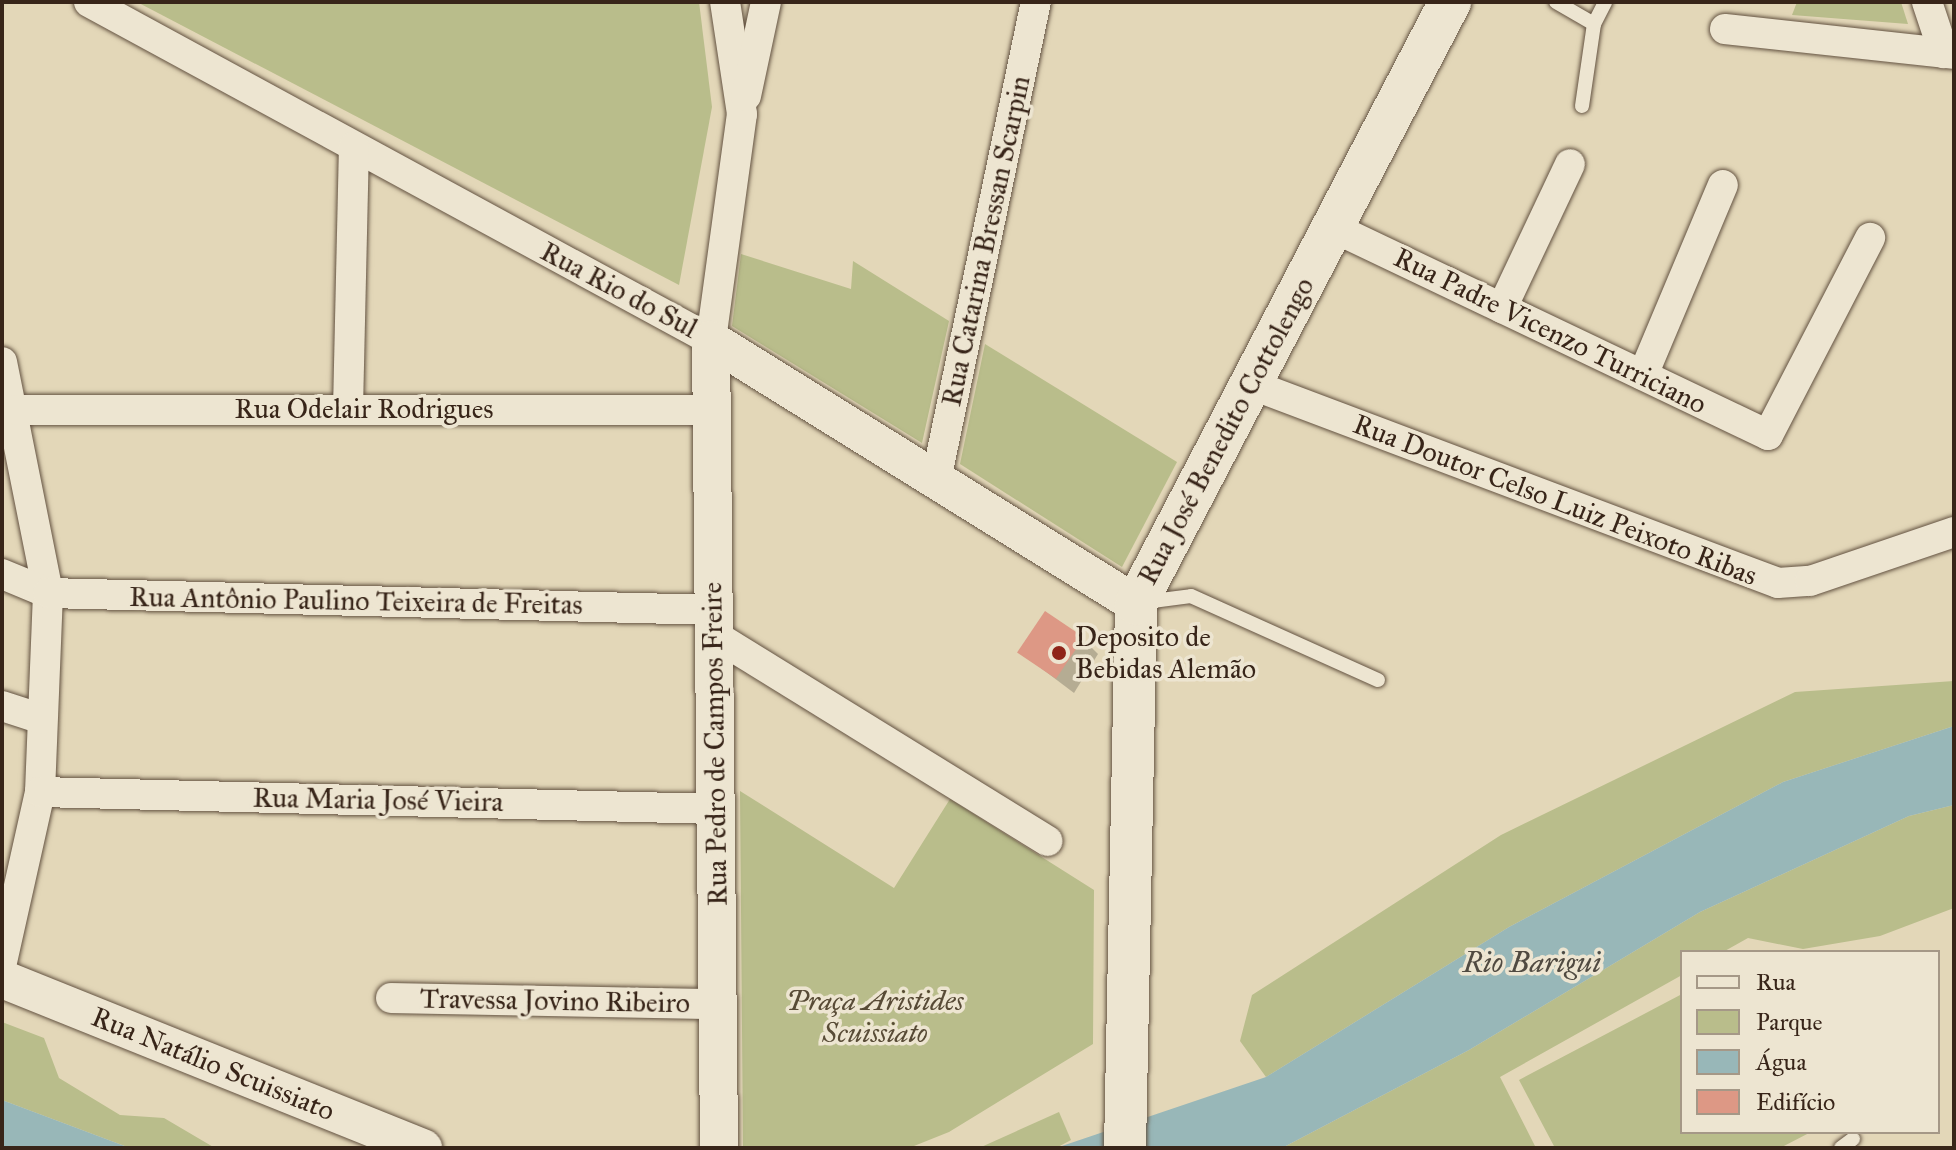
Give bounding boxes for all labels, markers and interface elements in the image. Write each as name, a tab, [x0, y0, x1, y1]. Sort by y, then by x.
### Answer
street label: Rua Catarina Bressan Scarpin	[935, 73, 1037, 409]
street label: Rua Rio do Sul	[535, 235, 703, 345]
street label: Rua Padre Vicenzo Turriciano	[1388, 241, 1712, 421]
street label: Rua José Benedito Cottolengo	[1131, 272, 1321, 590]
street label: Rua Odelair Rodrigues	[234, 392, 494, 426]
street label: Rua Doutor Celso Luiz Peixoto Ribas	[1348, 407, 1762, 593]
street label: Rua Antônio Paulino Teixeira de Freitas	[129, 580, 583, 622]
street label: Rua Pedro de Campos Freire	[695, 582, 735, 906]
place label: Deposito de Bebidas Alemão	[1075, 620, 1256, 686]
marker: Deposito de Bebidas Alemão	[1050, 644, 1068, 662]
street label: Rua Maria José Vieira	[252, 781, 504, 819]
water label: Rio Barigui	[1463, 944, 1601, 980]
legend	[1680, 950, 1940, 1134]
text: Rua	[1756, 967, 1796, 997]
street label: Travessa Jovino Ribeiro	[420, 982, 690, 1020]
park label: Praça Aristides Scuissiato	[787, 984, 963, 1050]
street label: Rua Natálio Scuissiato	[87, 1000, 339, 1128]
text: Parque	[1756, 1007, 1823, 1037]
text: Água	[1756, 1047, 1807, 1077]
text: Edifício	[1756, 1087, 1835, 1117]

